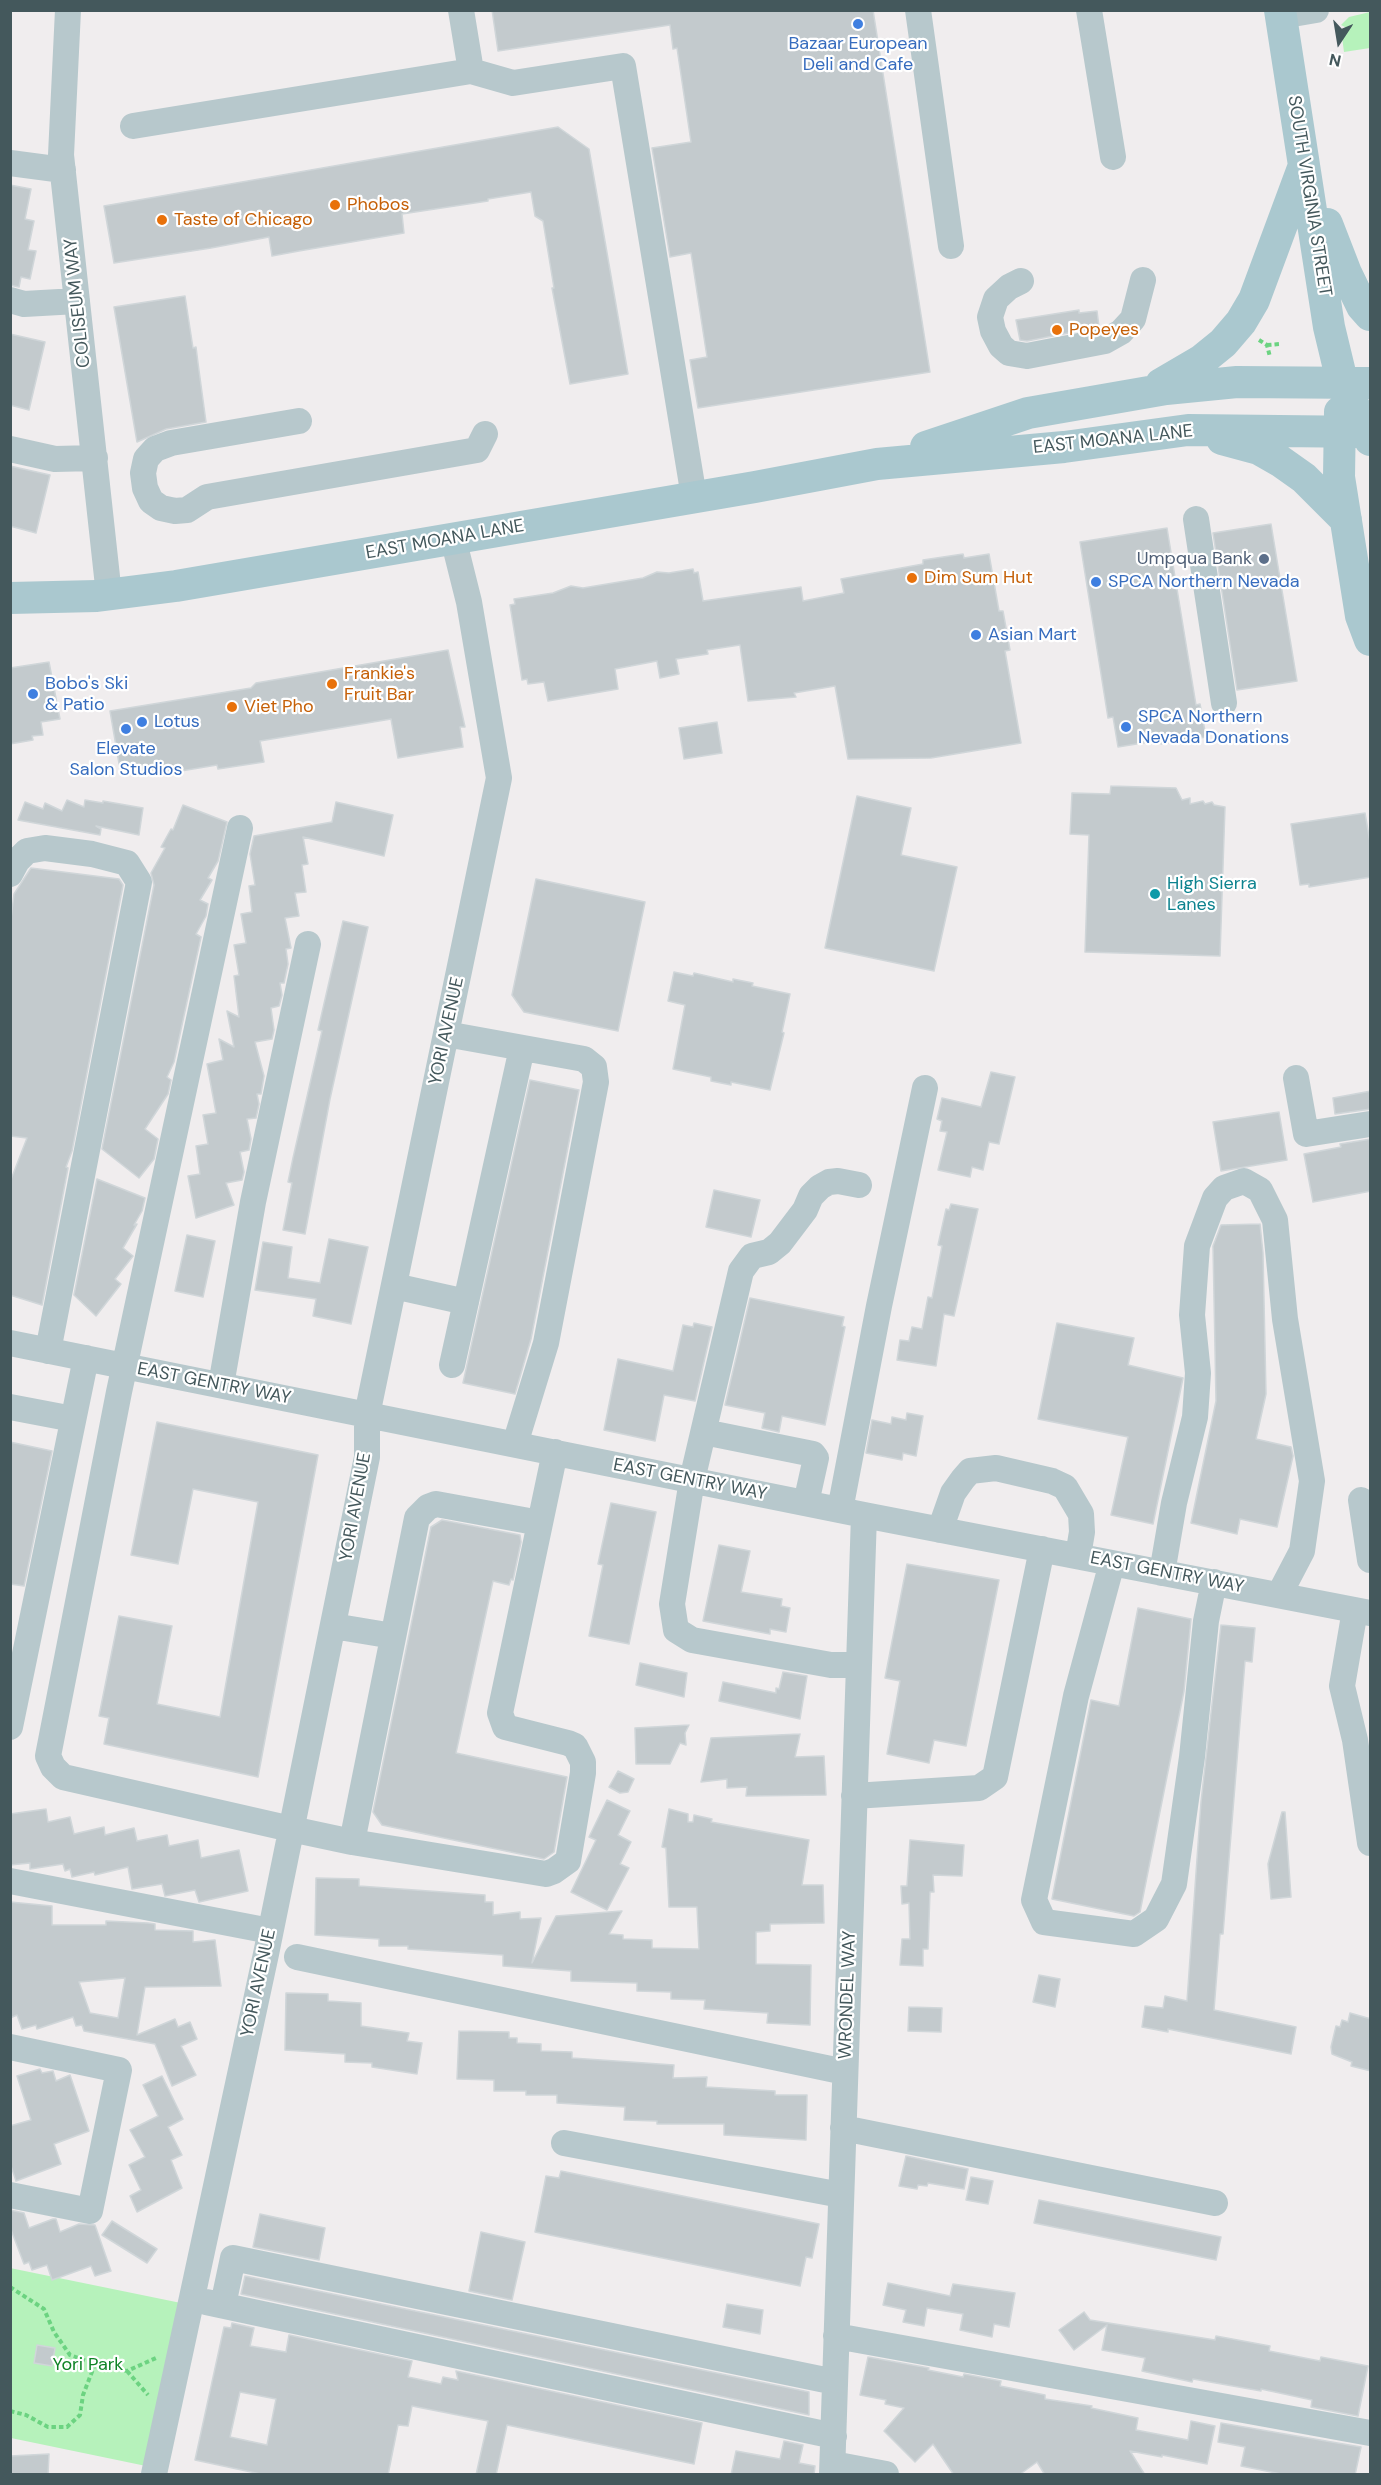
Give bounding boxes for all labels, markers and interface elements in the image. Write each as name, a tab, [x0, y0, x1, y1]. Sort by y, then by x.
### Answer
north arrow	[1309, 12, 1369, 72]
marker: Bazaar European Deli and Cafe	[851, 17, 865, 31]
place label: Bazaar European Deli and Cafe	[788, 33, 928, 76]
text: N	[1327, 49, 1343, 72]
street label: SOUTH VIRGINIA STREET	[1282, 94, 1336, 298]
place label: Phobos	[347, 194, 409, 216]
marker: Phobos	[328, 198, 342, 212]
place label: Taste of Chicago	[174, 209, 313, 231]
marker: Taste of Chicago	[155, 213, 169, 227]
street label: COLISEUM WAY	[60, 237, 96, 369]
place label: Popeyes	[1069, 319, 1139, 341]
marker: Popeyes	[1050, 323, 1064, 337]
street label: EAST MOANA LANE	[1032, 421, 1194, 459]
street label: EAST MOANA LANE	[364, 515, 526, 565]
place label: Umpqua Bank	[1137, 548, 1252, 570]
marker: Umpqua Bank	[1257, 552, 1271, 566]
place label: Dim Sum Hut	[924, 567, 1033, 589]
marker: Dim Sum Hut	[905, 571, 919, 585]
place label: SPCA Northern Nevada	[1108, 571, 1300, 593]
marker: SPCA Northern Nevada	[1089, 575, 1103, 589]
place label: Asian Mart	[988, 624, 1077, 646]
marker: Asian Mart	[969, 628, 983, 642]
place label: Frankie's Fruit Bar	[344, 663, 415, 706]
place label: Bobo's Ski & Patio	[45, 673, 128, 716]
marker: Frankie's Fruit Bar	[325, 677, 339, 691]
marker: Bobo's Ski & Patio	[26, 687, 40, 701]
place label: Viet Pho	[244, 696, 314, 718]
marker: Viet Pho	[225, 700, 239, 714]
place label: SPCA Northern Nevada Donations	[1138, 706, 1289, 748]
place label: Lotus	[154, 711, 200, 733]
marker: Lotus	[135, 715, 149, 729]
marker: SPCA Northern Nevada Donations	[1119, 720, 1133, 734]
marker: Elevate Salon Studios	[119, 722, 133, 736]
place label: Elevate Salon Studios	[69, 738, 183, 780]
place label: High Sierra Lanes	[1167, 873, 1257, 916]
marker: High Sierra Lanes	[1148, 887, 1162, 901]
street label: YORI AVENUE	[425, 975, 469, 1087]
street label: EAST GENTRY WAY	[135, 1359, 293, 1409]
street label: YORI AVENUE	[336, 1451, 376, 1563]
street label: EAST GENTRY WAY	[611, 1455, 769, 1505]
street label: EAST GENTRY WAY	[1088, 1548, 1246, 1598]
street label: YORI AVENUE	[237, 1927, 281, 2039]
street label: WRONDEL WAY	[835, 1930, 861, 2060]
park label: Yori Park	[53, 2354, 123, 2376]

